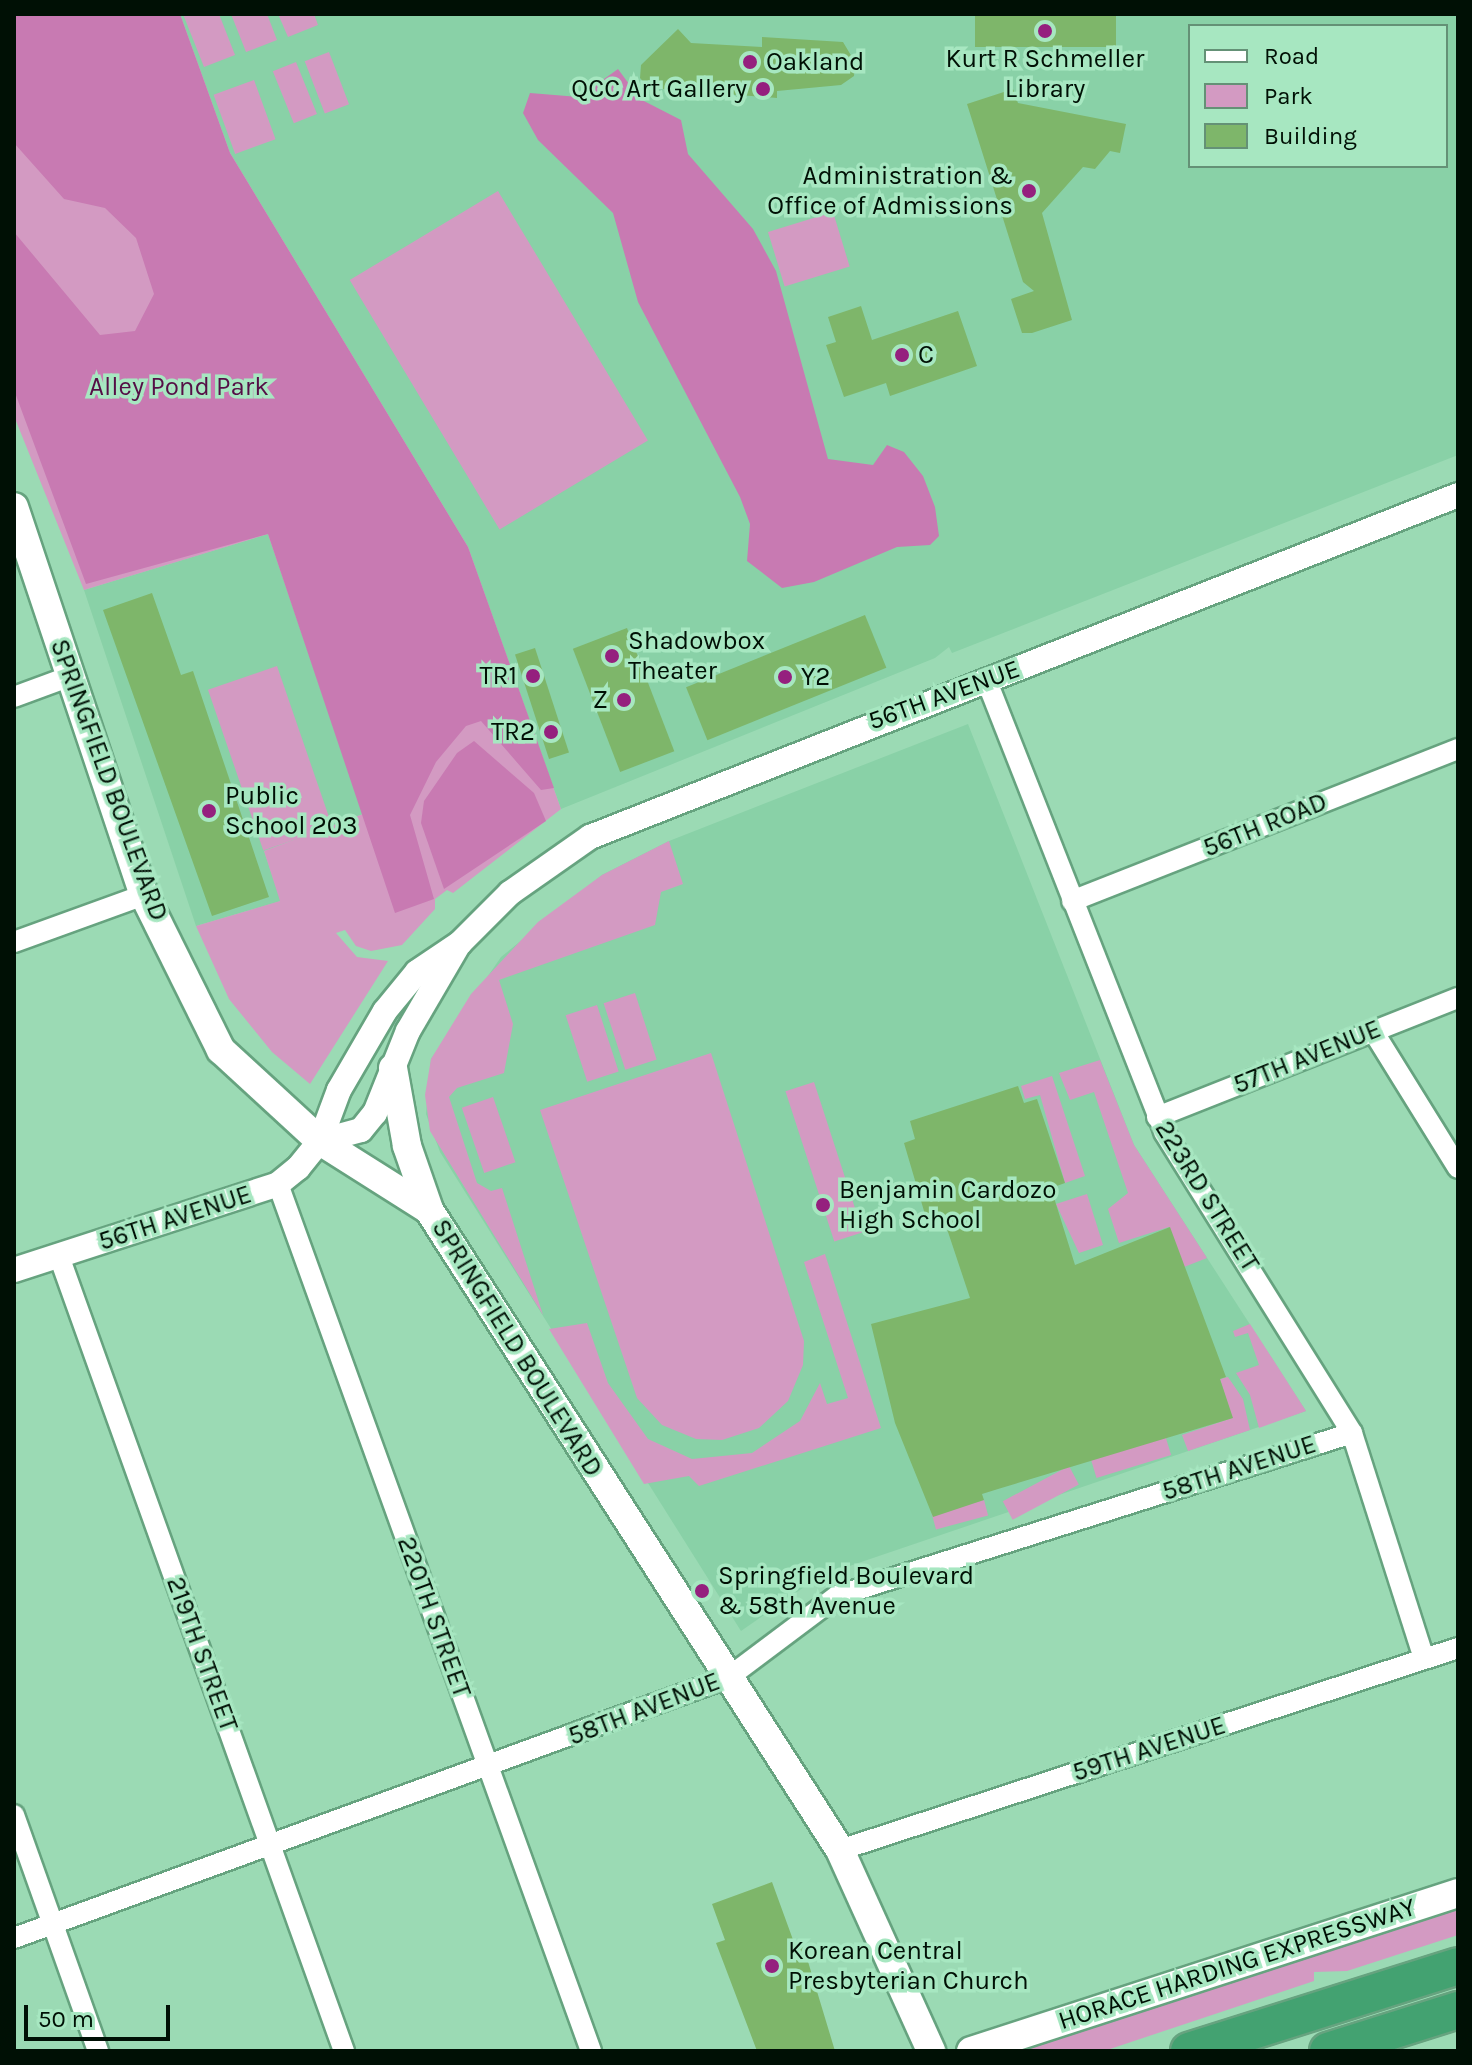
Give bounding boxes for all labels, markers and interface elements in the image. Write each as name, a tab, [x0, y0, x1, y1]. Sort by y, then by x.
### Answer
marker: Kurt R Schmeller Library	[1036, 22, 1054, 40]
legend	[1188, 24, 1448, 168]
text: Road	[1264, 42, 1319, 70]
place label: Kurt R Schmeller Library	[946, 43, 1144, 104]
place label: Oakland	[766, 46, 864, 78]
marker: Oakland	[741, 53, 759, 71]
place label: QCC Art Gallery	[571, 73, 747, 105]
marker: QCC Art Gallery	[754, 80, 772, 98]
text: Park	[1264, 82, 1313, 110]
text: Building	[1264, 122, 1357, 150]
place label: Administration & Office of Admissions	[767, 160, 1013, 222]
marker: Administration & Office of Admissions	[1020, 182, 1038, 200]
place label: C	[918, 339, 934, 371]
marker: C	[893, 346, 911, 364]
park label: Alley Pond Park	[89, 371, 269, 403]
place label: Shadowbox Theater	[628, 625, 765, 686]
street label: SPRINGFIELD BOULEVARD	[43, 635, 175, 925]
marker: Shadowbox Theater	[603, 647, 621, 665]
street label: 56TH AVENUE	[864, 653, 1024, 737]
place label: TR1	[479, 660, 517, 692]
place label: Y2	[801, 661, 830, 693]
marker: TR1	[524, 667, 542, 685]
marker: Y2	[776, 668, 794, 686]
place label: Z	[593, 684, 608, 716]
marker: Z	[615, 691, 633, 709]
place label: TR2	[491, 716, 535, 748]
marker: TR2	[542, 723, 560, 741]
place label: Public School 203	[225, 780, 358, 842]
street label: 56TH ROAD	[1198, 786, 1332, 864]
marker: Public School 203	[200, 802, 218, 820]
street label: 57TH AVENUE	[1229, 1013, 1385, 1101]
street label: 223RD STREET	[1148, 1115, 1266, 1277]
place label: Benjamin Cardozo High School	[839, 1174, 1056, 1236]
street label: 56TH AVENUE	[95, 1179, 255, 1257]
marker: Benjamin Cardozo High School	[814, 1196, 832, 1214]
street label: SPRINGFIELD BOULEVARD	[425, 1214, 609, 1482]
street label: 58TH AVENUE	[1158, 1428, 1320, 1508]
street label: 220TH STREET	[390, 1532, 478, 1702]
place label: Springfield Boulevard & 58th Avenue	[718, 1560, 974, 1622]
street label: 219TH STREET	[160, 1572, 244, 1736]
marker: Springfield Boulevard & 58th Avenue	[693, 1582, 711, 1600]
street label: 58TH AVENUE	[564, 1666, 724, 1752]
street label: 59TH AVENUE	[1069, 1710, 1229, 1788]
street label: HORACE HARDING EXPRESSWAY	[1054, 1891, 1420, 2037]
place label: Korean Central Presbyterian Church	[788, 1935, 1029, 1996]
marker: Korean Central Presbyterian Church	[763, 1957, 781, 1975]
scale bar	[28, 1989, 174, 2039]
text: 50 m	[38, 2005, 94, 2033]

